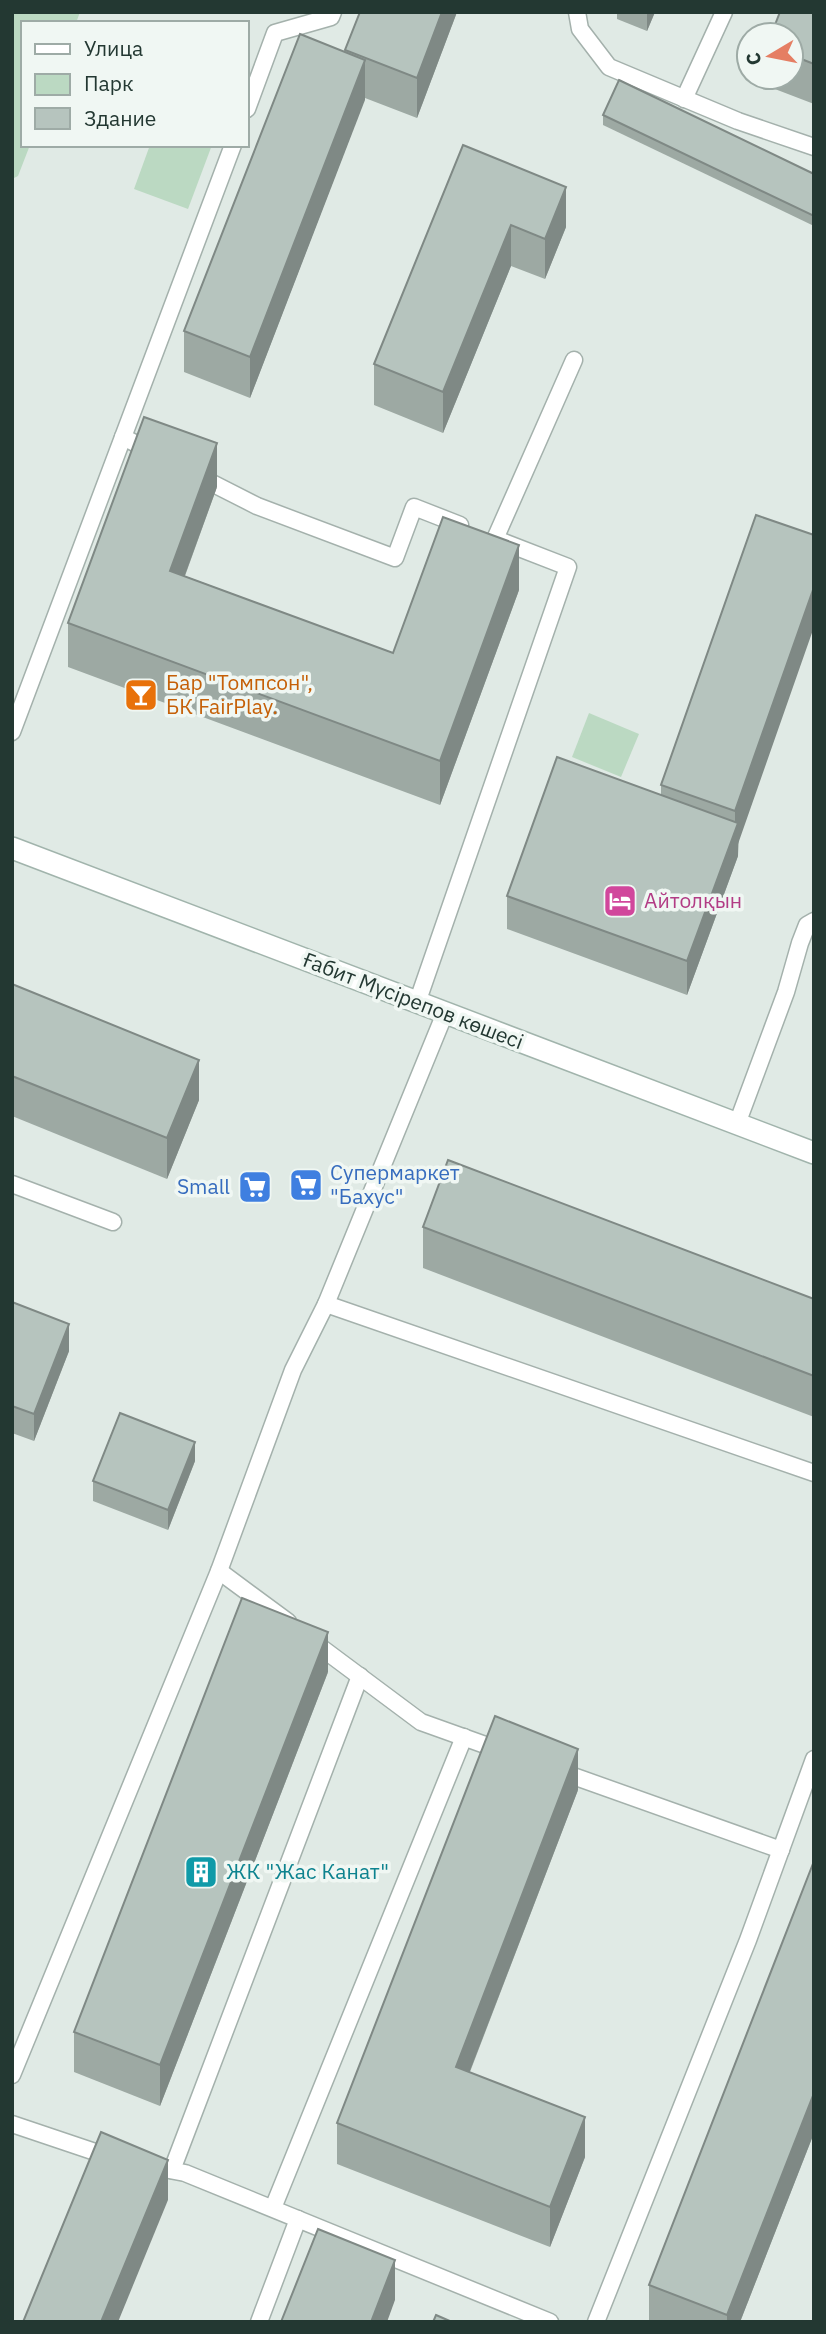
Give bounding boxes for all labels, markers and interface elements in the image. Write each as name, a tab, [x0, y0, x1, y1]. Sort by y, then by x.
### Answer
legend	[21, 21, 248, 147]
north arrow	[735, 21, 805, 91]
text: Улица	[84, 34, 143, 62]
text: С	[740, 51, 766, 67]
text: Парк	[84, 69, 134, 97]
text: Здание	[84, 104, 156, 132]
place label: Бар "Томпсон", БК FairPlay.	[166, 668, 313, 720]
bar icon: Бар "Томпсон", БК FairPlay.	[122, 676, 160, 714]
hotel icon: Айтолқын	[601, 882, 639, 920]
place label: Айтолқын	[644, 886, 742, 914]
street label: Ғабит Мүсірепов көшесі	[299, 945, 528, 1055]
place label: Супермаркет "Бахус"	[330, 1158, 460, 1210]
supermarket icon: Супермаркет "Бахус"	[287, 1166, 325, 1204]
supermarket icon: Small	[236, 1168, 274, 1206]
place label: Small	[177, 1172, 230, 1200]
building icon: ЖК "Жас Канат"	[182, 1853, 220, 1891]
place label: ЖК "Жас Канат"	[226, 1857, 389, 1885]

